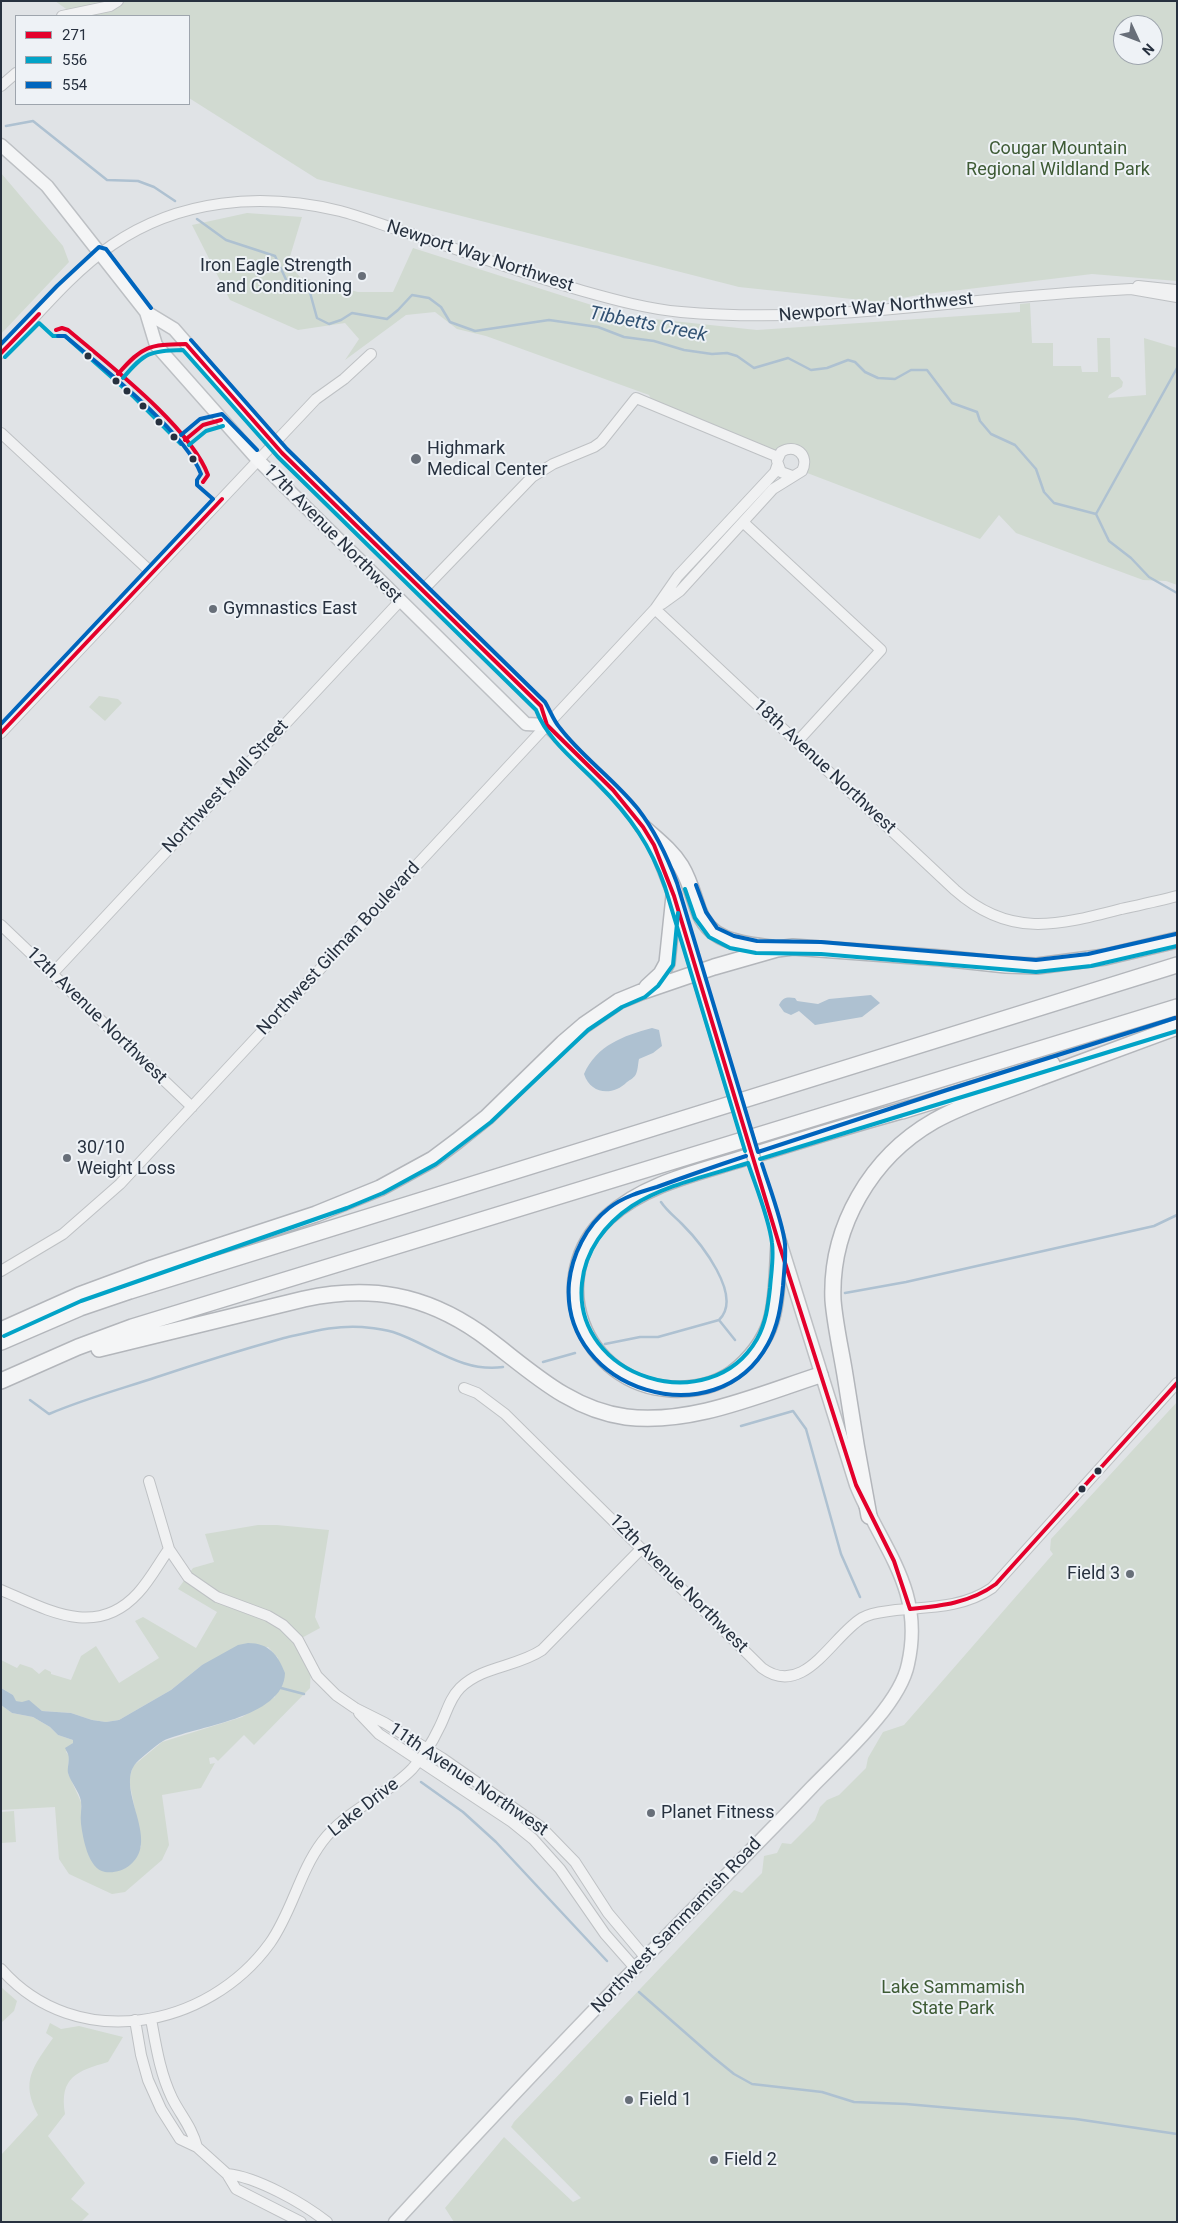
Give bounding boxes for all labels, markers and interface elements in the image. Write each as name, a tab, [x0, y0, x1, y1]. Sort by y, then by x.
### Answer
legend	[15, 15, 190, 105]
north arrow	[1113, 15, 1163, 65]
text: 271	[62, 26, 87, 44]
text: N	[1139, 40, 1157, 59]
text: 556	[62, 51, 87, 69]
text: 554	[62, 76, 87, 94]
park label: Cougar Mountain Regional Wildland Park	[966, 138, 1150, 180]
street label: Newport Way Northwest	[384, 217, 576, 297]
place label: Iron Eagle Strength and Conditioning	[200, 255, 352, 298]
marker: Iron Eagle Strength and Conditioning	[356, 270, 368, 282]
street label: Newport Way Northwest	[778, 289, 974, 327]
water label: Tibbetts Creek	[587, 302, 709, 348]
unlabelled marker	[83, 351, 93, 361]
unlabelled marker	[111, 376, 121, 386]
unlabelled marker	[122, 386, 132, 396]
unlabelled marker	[138, 401, 148, 411]
unlabelled marker	[154, 417, 164, 427]
unlabelled marker	[169, 432, 179, 442]
place label: Highmark Medical Center	[427, 438, 548, 480]
marker: Highmark Medical Center	[409, 452, 423, 466]
unlabelled marker	[188, 454, 198, 464]
street label: 17th Avenue Northwest	[258, 460, 406, 608]
place label: Gymnastics East	[223, 598, 357, 620]
marker: Gymnastics East	[207, 603, 219, 615]
street label: 18th Avenue Northwest	[748, 695, 900, 839]
street label: Northwest Mall Street	[159, 716, 293, 858]
street label: Northwest Gilman Boulevard	[253, 858, 425, 1040]
street label: 12th Avenue Northwest	[21, 943, 171, 1089]
place label: 30/10 Weight Loss	[77, 1137, 176, 1180]
marker: 30/10 Weight Loss	[61, 1152, 73, 1164]
unlabelled marker	[1093, 1466, 1103, 1476]
unlabelled marker	[1077, 1484, 1087, 1494]
street label: 12th Avenue Northwest	[604, 1510, 752, 1658]
place label: Field 3	[1067, 1563, 1120, 1585]
marker: Field 3	[1124, 1568, 1136, 1580]
street label: 11th Avenue Northwest	[384, 1719, 552, 1841]
street label: Lake Drive	[325, 1774, 403, 1842]
place label: Planet Fitness	[661, 1802, 775, 1824]
marker: Planet Fitness	[645, 1807, 657, 1819]
street label: Northwest Sammamish Road	[588, 1834, 766, 2018]
park label: Lake Sammamish State Park	[881, 1977, 1025, 2020]
place label: Field 1	[639, 2089, 692, 2111]
marker: Field 1	[623, 2094, 635, 2106]
place label: Field 2	[724, 2149, 777, 2171]
marker: Field 2	[708, 2154, 720, 2166]

